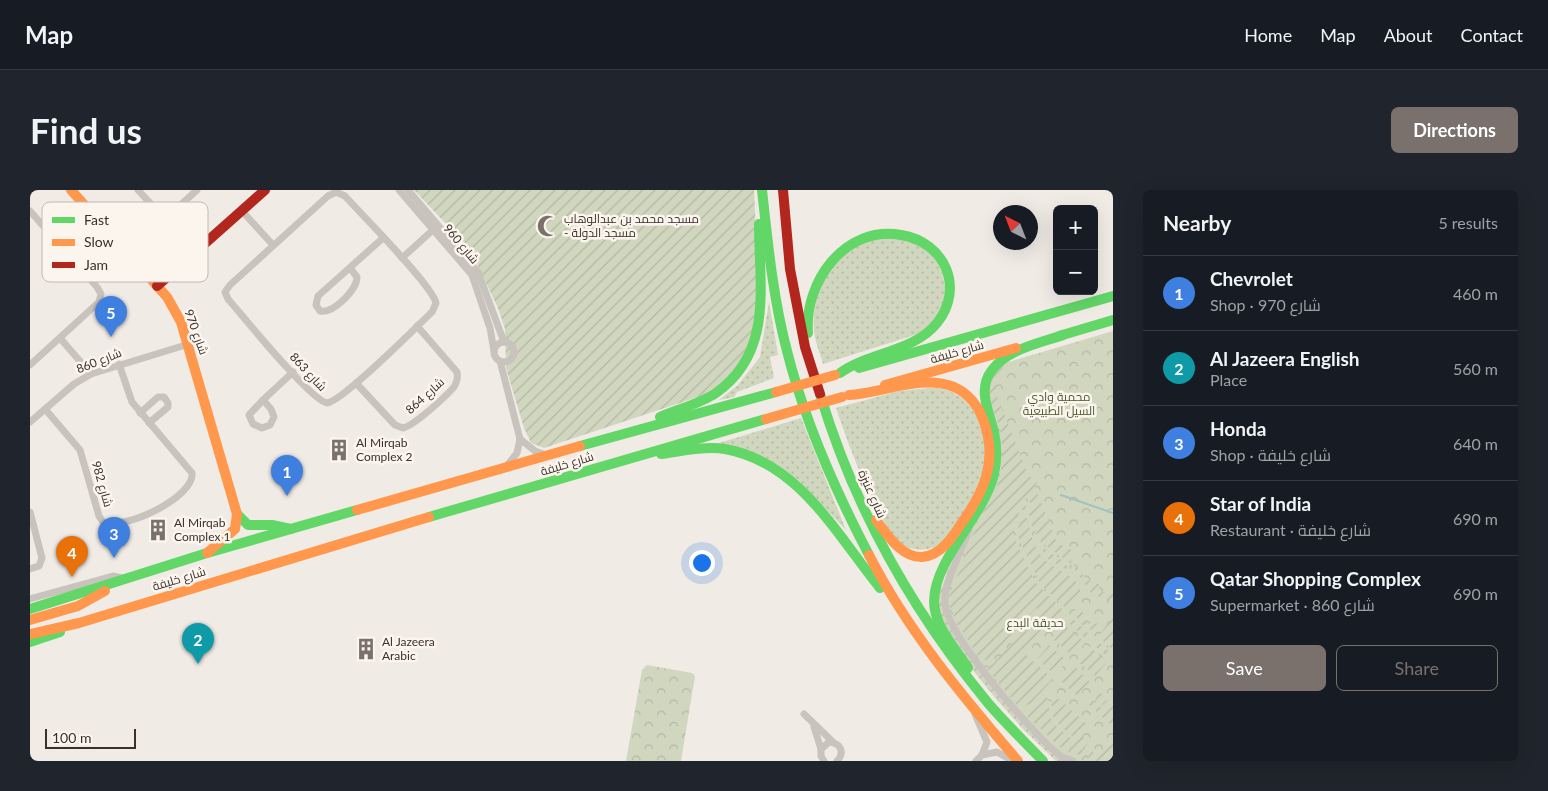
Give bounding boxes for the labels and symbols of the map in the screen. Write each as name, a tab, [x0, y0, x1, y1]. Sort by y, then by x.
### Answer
legend	[42, 202, 208, 282]
north arrow	[993, 205, 1038, 250]
text: Fast	[84, 211, 109, 228]
place label: مسجد محمد بن عبدالوهاب - مسجد الدولة	[564, 211, 699, 240]
mosque icon: مسجد محمد بن عبدالوهاب - مسجد الدولة	[535, 213, 561, 239]
street label: شارع 960	[440, 221, 482, 267]
text: Slow	[84, 233, 114, 250]
text: Jam	[84, 256, 108, 273]
pin: 5	[95, 296, 127, 337]
street label: شارع 970	[180, 307, 212, 357]
street label: شارع خليفة	[928, 337, 986, 367]
street label: شارع 860	[74, 345, 124, 377]
street label: شارع 863	[286, 349, 330, 395]
street label: شارع 864	[402, 374, 448, 418]
park label: محمية وادي السيل الطبيعية	[1023, 389, 1095, 418]
place label: Al Mirqab Complex 2	[356, 435, 412, 464]
building icon: Al Mirqab Complex 2	[326, 437, 352, 463]
street label: شارع خليفة	[538, 448, 596, 480]
pin: 1	[271, 455, 303, 496]
street label: شارع 982	[88, 459, 116, 509]
street label: شارع عنيزة	[854, 467, 890, 521]
place label: Al Mirqab Complex 1	[174, 515, 230, 544]
pin: 3	[98, 517, 130, 558]
building icon: Al Mirqab Complex 1	[145, 517, 171, 543]
pin: 4	[56, 536, 88, 577]
your location	[689, 550, 715, 576]
street label: شارع خليفة	[150, 563, 208, 595]
park label: حديقة البدع	[1006, 615, 1064, 631]
pin: 2	[182, 623, 214, 664]
place label: Al Jazeera Arabic	[382, 634, 435, 663]
building icon: Al Jazeera Arabic	[353, 636, 379, 662]
scale bar	[45, 726, 136, 749]

